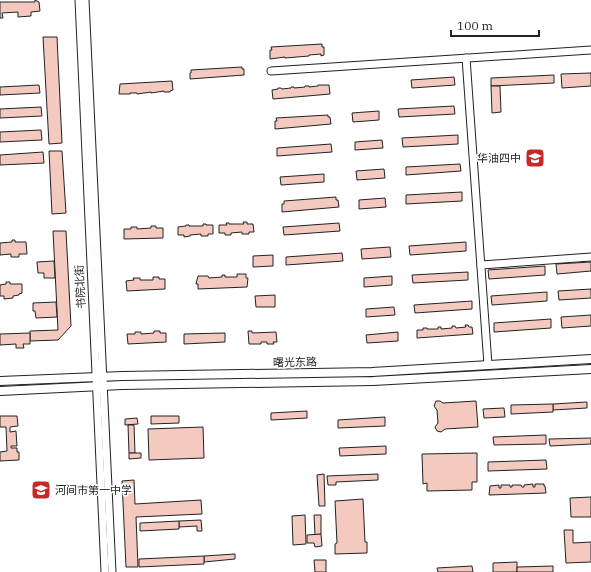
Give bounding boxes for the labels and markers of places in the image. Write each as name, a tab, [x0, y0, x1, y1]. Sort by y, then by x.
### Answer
school or university icon: 华油四中	[524, 147, 546, 169]
place label: 华油四中	[477, 151, 521, 165]
school or university icon: 河间市第一中学	[30, 479, 52, 501]
place label: 河间市第一中学	[55, 483, 132, 497]

